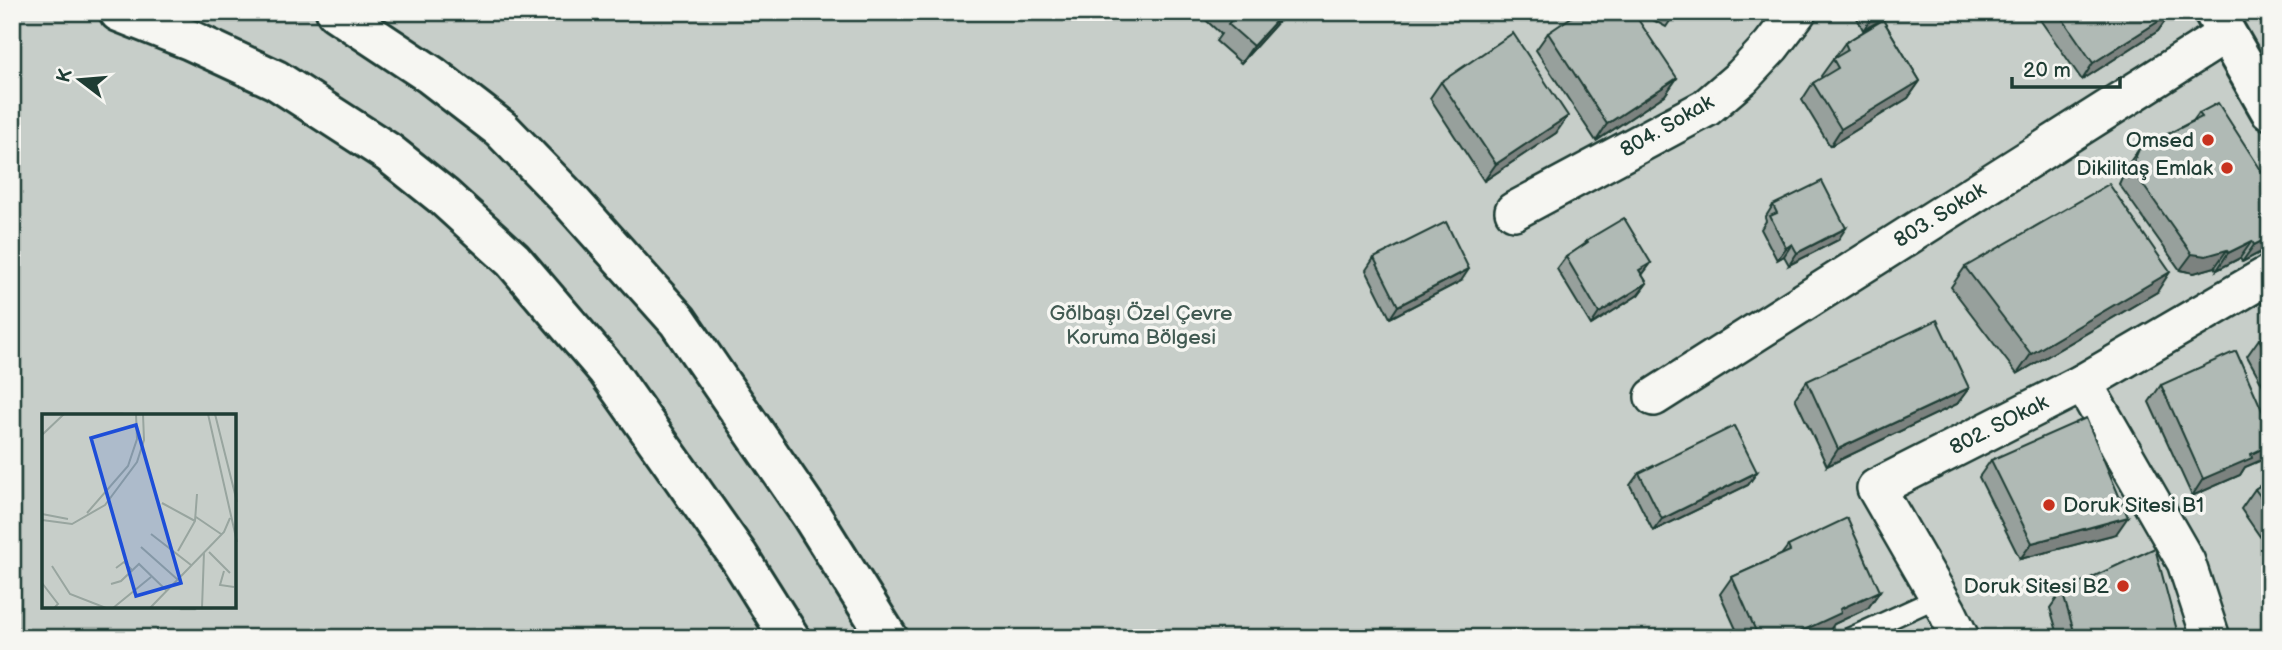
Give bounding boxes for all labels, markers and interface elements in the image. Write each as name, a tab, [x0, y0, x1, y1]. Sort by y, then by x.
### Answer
north arrow	[46, 46, 116, 116]
scale bar	[2012, 46, 2121, 90]
text: 20 m	[2023, 58, 2071, 83]
text: K	[52, 66, 78, 85]
street label: 804. Sokak	[1616, 89, 1719, 163]
place label: Omsed	[2126, 128, 2194, 153]
marker: Omsed	[2200, 132, 2216, 148]
place label: Dikilitaş Emlak	[2076, 156, 2214, 181]
marker: Dikilitaş Emlak	[2219, 160, 2235, 176]
street label: 803. Sokak	[1889, 177, 1991, 253]
park label: Gölbaşı Özel Çevre Koruma Bölgesi	[1050, 301, 1232, 350]
street label: 802. SOkak	[1946, 389, 2053, 460]
inset map	[42, 414, 236, 608]
place label: Doruk Sitesi B1	[2063, 493, 2204, 518]
marker: Doruk Sitesi B1	[2041, 497, 2057, 513]
place label: Doruk Sitesi B2	[1964, 574, 2110, 599]
marker: Doruk Sitesi B2	[2115, 578, 2131, 594]

